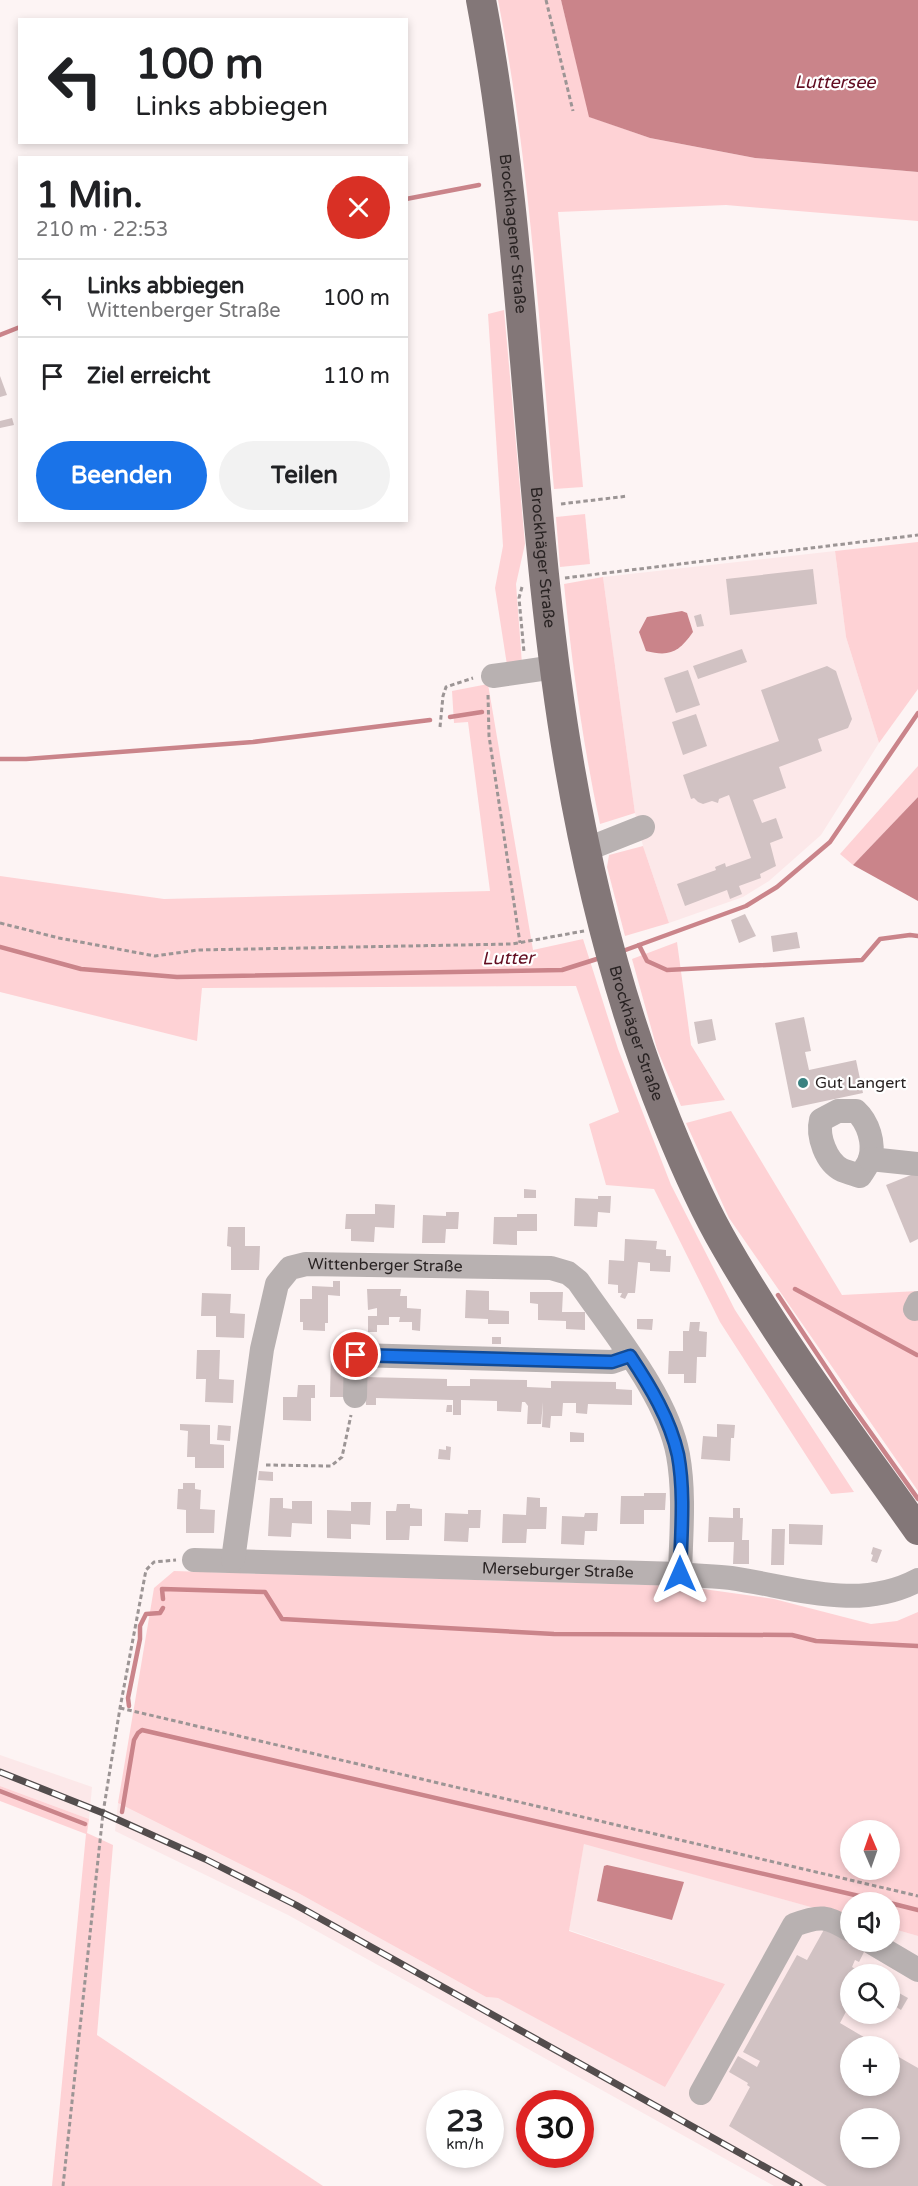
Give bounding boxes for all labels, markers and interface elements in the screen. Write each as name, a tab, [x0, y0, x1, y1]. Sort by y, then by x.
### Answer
text: 100 m	[135, 39, 264, 90]
icon: left	[36, 42, 114, 120]
water label: Luttersee	[794, 71, 876, 93]
text: Links abbiegen	[135, 90, 328, 123]
street label: Brockhagener Straße	[495, 153, 531, 314]
text: 1 Min.	[36, 174, 143, 217]
button: close	[327, 176, 390, 239]
text: 210 m · 22:53	[36, 218, 168, 242]
text: Links abbiegen	[87, 273, 245, 299]
icon: left	[36, 282, 69, 315]
text: 100 m	[323, 285, 390, 311]
text: Wittenberger Straße	[87, 299, 281, 323]
icon: arrive	[36, 360, 69, 393]
text: Ziel erreicht	[87, 363, 210, 389]
text: 110 m	[323, 363, 390, 389]
button: Beenden	[36, 441, 207, 510]
button: Teilen	[219, 441, 390, 510]
street label: Brockhäger Straße	[526, 486, 560, 629]
water label: Lutter	[482, 947, 536, 969]
street label: Brockhäger Straße	[604, 963, 668, 1104]
place label: Gut Langert	[815, 1073, 906, 1093]
marker: Gut Langert	[796, 1076, 810, 1090]
street label: Wittenberger Straße	[307, 1254, 463, 1277]
pin	[330, 1329, 381, 1380]
icon: arrive	[339, 1338, 372, 1371]
position arrow	[648, 1542, 712, 1606]
street label: Merseburger Straße	[482, 1558, 634, 1583]
north arrow	[840, 1820, 900, 1880]
map controls	[840, 1820, 900, 2168]
button: sound	[840, 1892, 900, 1952]
button: search	[840, 1964, 900, 2024]
button: +	[840, 2036, 900, 2096]
speed limit sign: 30	[516, 2090, 594, 2168]
text: 23	[446, 2103, 484, 2140]
button: −	[840, 2108, 900, 2168]
text: km/h	[446, 2135, 484, 2153]

